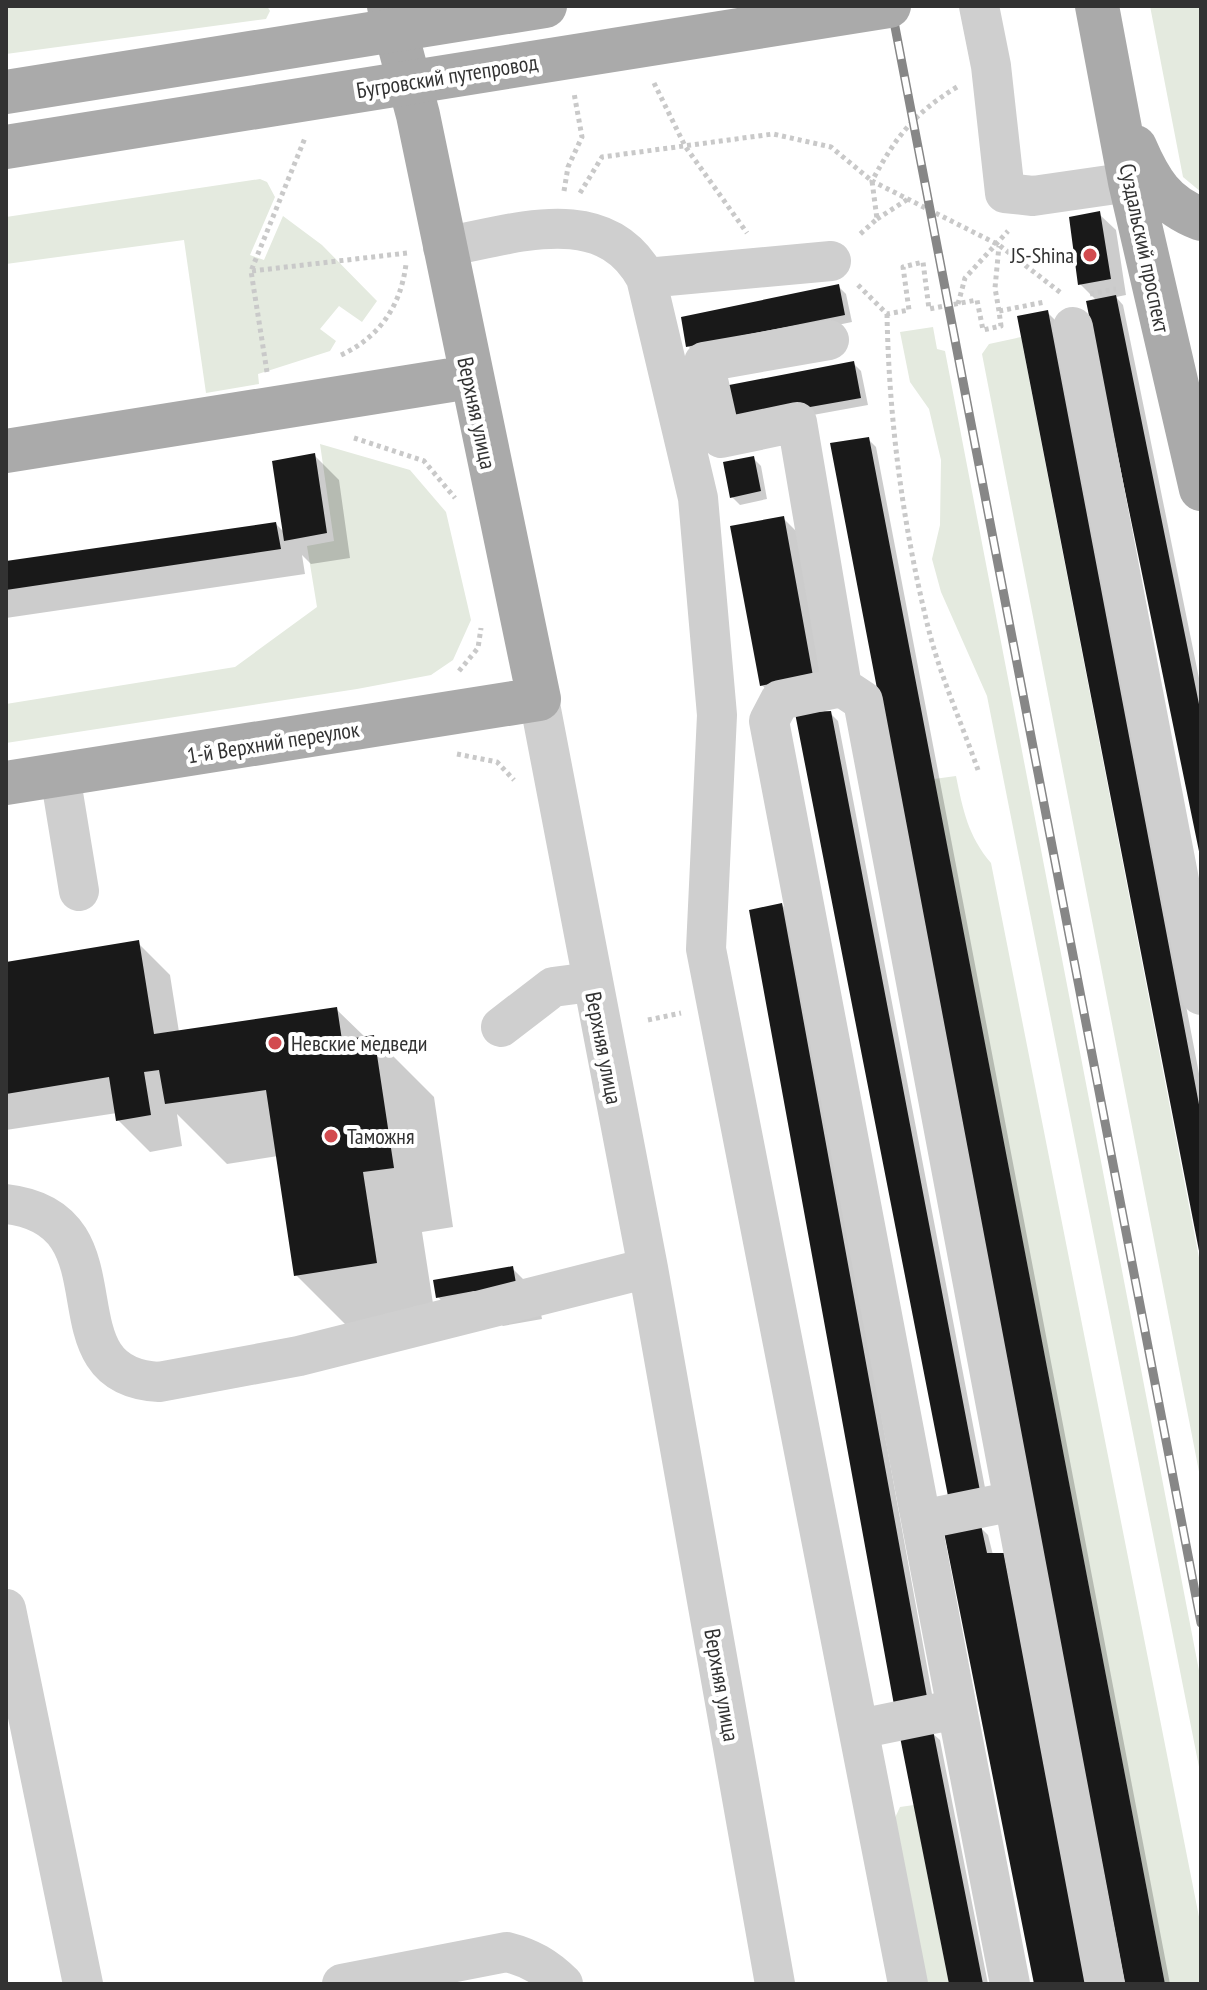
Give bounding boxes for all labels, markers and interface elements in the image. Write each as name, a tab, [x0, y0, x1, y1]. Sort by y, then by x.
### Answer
street label: Бугровский путепровод	[354, 48, 540, 104]
street label: Суздальский проспект	[1113, 161, 1177, 336]
place label: JS-Shina	[1010, 241, 1074, 269]
marker: JS-Shina	[1081, 246, 1099, 264]
street label: Верхняя улица	[451, 354, 503, 472]
street label: 1-й Верхний переулок	[185, 715, 361, 769]
street label: Верхняя улица	[579, 989, 629, 1107]
place label: Невские медведи	[291, 1029, 427, 1057]
marker: Невские медведи	[266, 1034, 284, 1052]
place label: Таможня	[347, 1122, 414, 1150]
marker: Таможня	[322, 1127, 340, 1145]
street label: Верхняя улица	[698, 1626, 746, 1744]

